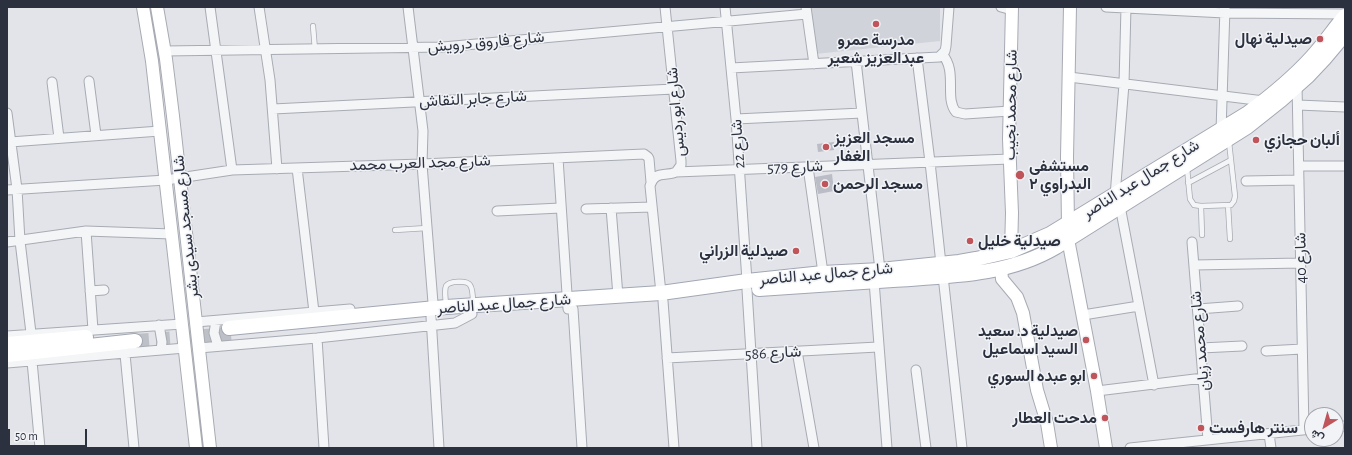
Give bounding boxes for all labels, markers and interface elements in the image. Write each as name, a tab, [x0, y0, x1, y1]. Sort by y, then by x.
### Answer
marker: مدرسة عمرو عبدالعزيز شعير	[871, 19, 881, 29]
street label: شارع فاروق درويش	[427, 27, 545, 57]
place label: صيدلية نهال	[1235, 29, 1312, 49]
place label: مدرسة عمرو عبدالعزيز شعير	[828, 30, 924, 68]
marker: صيدلية نهال	[1315, 34, 1325, 44]
street label: شارع محمد نجيب	[1000, 49, 1022, 161]
street label: شارع ابو رديس	[663, 67, 689, 157]
street label: شارع جابر النقاش	[419, 87, 527, 111]
street label: شارع 22	[727, 119, 749, 169]
place label: مسجد العزيز الغفار	[834, 128, 915, 166]
place label: ألبان حجازي	[1264, 130, 1340, 150]
street label: شارع جمال عبد الناصر	[1079, 135, 1203, 223]
marker: ألبان حجازي	[1251, 135, 1261, 145]
marker: مسجد العزيز الغفار	[821, 142, 831, 152]
street label: شارع مجد العرب محمد	[349, 151, 491, 175]
street label: شارع مسجد سيدى بشر	[169, 154, 203, 300]
street label: شارع 579	[767, 156, 823, 178]
place label: مستشفى البدراوي ٢	[1029, 156, 1091, 194]
marker: مستشفى البدراوي ٢	[1014, 169, 1026, 181]
place label: مسجد الرحمن	[833, 174, 923, 194]
marker: مسجد الرحمن	[820, 179, 830, 189]
place label: صيدلية خليل	[978, 231, 1061, 251]
street label: شارع 40	[1291, 232, 1311, 284]
marker: صيدلية خليل	[965, 236, 975, 246]
place label: صيدلية الزراني	[699, 241, 788, 261]
marker: صيدلية الزراني	[791, 246, 801, 256]
street label: شارع جمال عبد الناصر	[758, 259, 894, 289]
street label: شارع جمال عبد الناصر	[436, 290, 572, 318]
street label: شارع محمد زيان	[1186, 290, 1214, 392]
place label: صيدلية د. سعيد السيد اسماعيل	[978, 321, 1078, 359]
marker: صيدلية د. سعيد السيد اسماعيل	[1081, 335, 1091, 345]
street label: شارع 586	[744, 342, 802, 364]
place label: ابو عبده السوري	[987, 366, 1086, 386]
marker: ابو عبده السوري	[1089, 371, 1099, 381]
north arrow	[1304, 407, 1344, 447]
place label: مدحت العطار	[1012, 408, 1097, 428]
marker: مدحت العطار	[1100, 413, 1110, 423]
place label: سنتر هارفست	[1209, 418, 1298, 438]
scale bar	[10, 421, 89, 447]
marker: سنتر هارفست	[1196, 423, 1206, 433]
text: ش	[1308, 428, 1326, 445]
text: 50 m	[15, 430, 38, 442]

